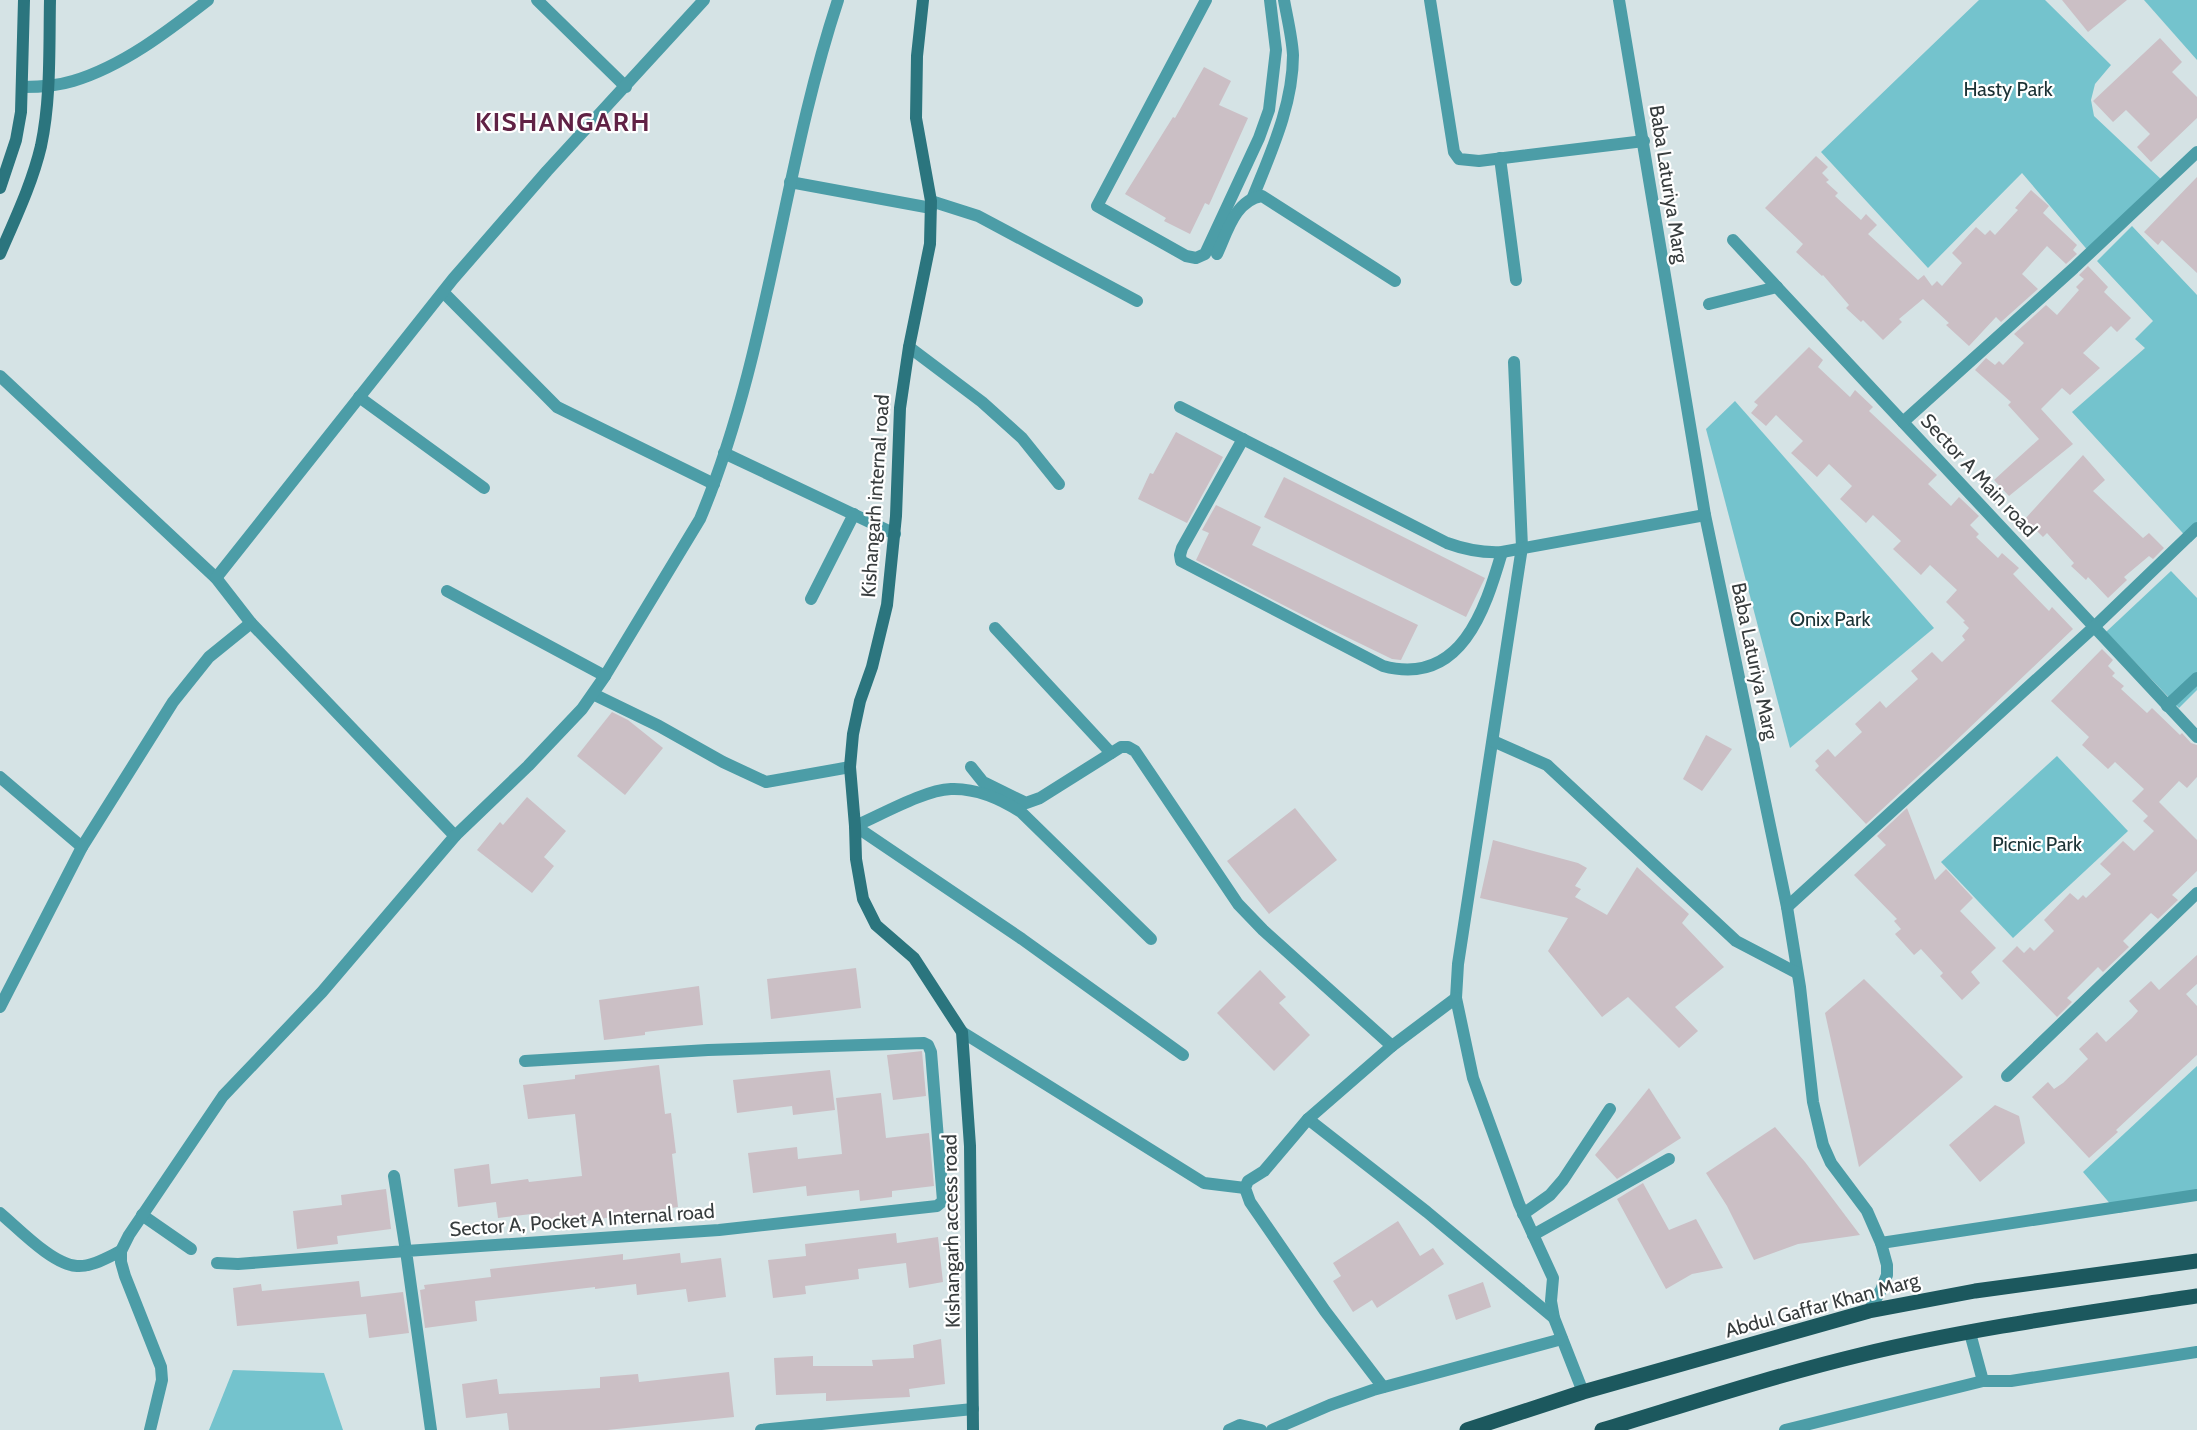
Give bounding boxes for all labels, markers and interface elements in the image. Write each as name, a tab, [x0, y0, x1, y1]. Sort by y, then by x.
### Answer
park label: Hasty Park	[1963, 77, 2053, 101]
street label: Baba Laturiya Marg	[1645, 103, 1694, 266]
district label: KISHANGARH	[475, 106, 651, 138]
street label: Kishangarh internal road	[856, 394, 894, 598]
street label: Sector A Main road	[1916, 408, 2042, 542]
street label: Baba Laturiya Marg	[1727, 580, 1784, 743]
park label: Onix Park	[1790, 607, 1870, 631]
park label: Picnic Park	[1992, 832, 2082, 856]
street label: Kishangarh access road	[937, 1134, 965, 1328]
street label: Sector A, Pocket A Internal road	[449, 1199, 715, 1241]
street label: Abdul Gaffar Khan Marg	[1722, 1267, 1923, 1342]

